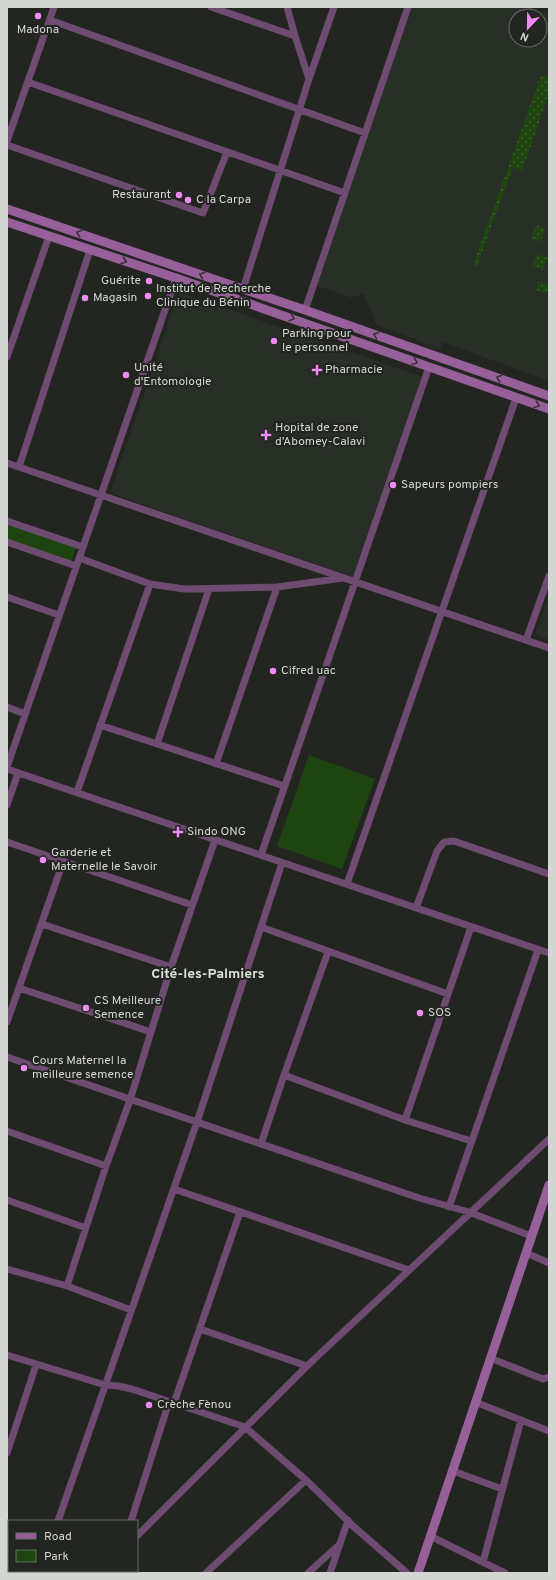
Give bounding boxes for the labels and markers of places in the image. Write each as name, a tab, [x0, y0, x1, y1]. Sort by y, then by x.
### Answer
marker: Madona	[33, 11, 43, 21]
place label: Madona	[17, 22, 59, 38]
place label: Restaurant	[112, 187, 171, 203]
marker: Restaurant	[174, 190, 184, 200]
place label: C la Carpa	[196, 192, 251, 208]
marker: C la Carpa	[183, 195, 193, 205]
place label: Guérite	[101, 273, 141, 289]
marker: Guérite	[144, 276, 154, 286]
place label: Institut de Recherche Clinique du Bénin	[156, 281, 271, 311]
place label: Magasin	[93, 290, 137, 306]
marker: Institut de Recherche Clinique du Bénin	[143, 291, 153, 301]
marker: Magasin	[80, 293, 90, 303]
place label: Parking pour le personnel	[282, 326, 352, 356]
marker: Parking pour le personnel	[269, 336, 279, 346]
place label: Unité d'Entomologie	[134, 360, 211, 390]
place label: Pharmacie	[325, 362, 383, 378]
marker: Pharmacie	[312, 365, 322, 375]
marker: Unité d'Entomologie	[121, 370, 131, 380]
place label: Hopital de zone d’Abomey-Calavi	[275, 420, 365, 450]
marker: Hopital de zone d’Abomey-Calavi	[260, 429, 272, 441]
place label: Sapeurs pompiers	[401, 477, 498, 493]
marker: Sapeurs pompiers	[388, 480, 398, 490]
place label: Cifred uac	[281, 663, 336, 679]
marker: Cifred uac	[268, 666, 278, 676]
place label: Sindo ONG	[187, 824, 246, 840]
marker: Sindo ONG	[172, 826, 184, 838]
place label: Garderie et Maternelle le Savoir	[51, 845, 158, 875]
marker: Garderie et Maternelle le Savoir	[38, 855, 48, 865]
place label: CS Meilleure Semence	[94, 993, 161, 1023]
marker: CS Meilleure Semence	[81, 1003, 91, 1013]
place label: SOS	[428, 1005, 451, 1021]
marker: SOS	[415, 1008, 425, 1018]
place label: Cours Maternel la meilleure semence	[32, 1053, 134, 1083]
marker: Cours Maternel la meilleure semence	[19, 1063, 29, 1073]
place label: Crèche Fènou	[157, 1397, 231, 1413]
marker: Crèche Fènou	[144, 1400, 154, 1410]

